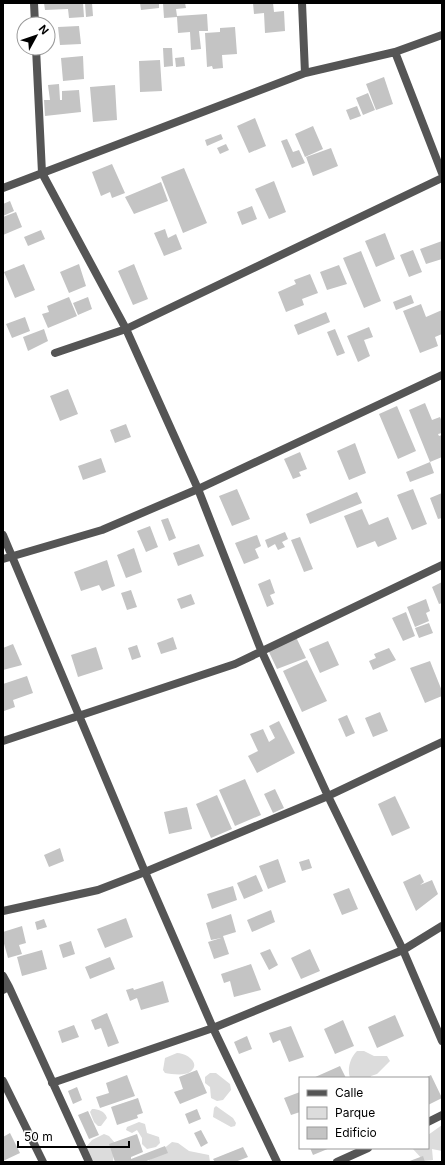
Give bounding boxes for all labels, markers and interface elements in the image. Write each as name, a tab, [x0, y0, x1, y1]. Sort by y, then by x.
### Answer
north arrow	[16, 16, 56, 56]
text: N	[36, 22, 52, 37]
legend	[299, 1077, 429, 1149]
text: Calle	[335, 1085, 363, 1100]
text: Parque	[335, 1105, 375, 1120]
scale bar	[18, 1123, 129, 1149]
text: Edificio	[335, 1125, 377, 1140]
text: 50 m	[24, 1129, 53, 1144]

